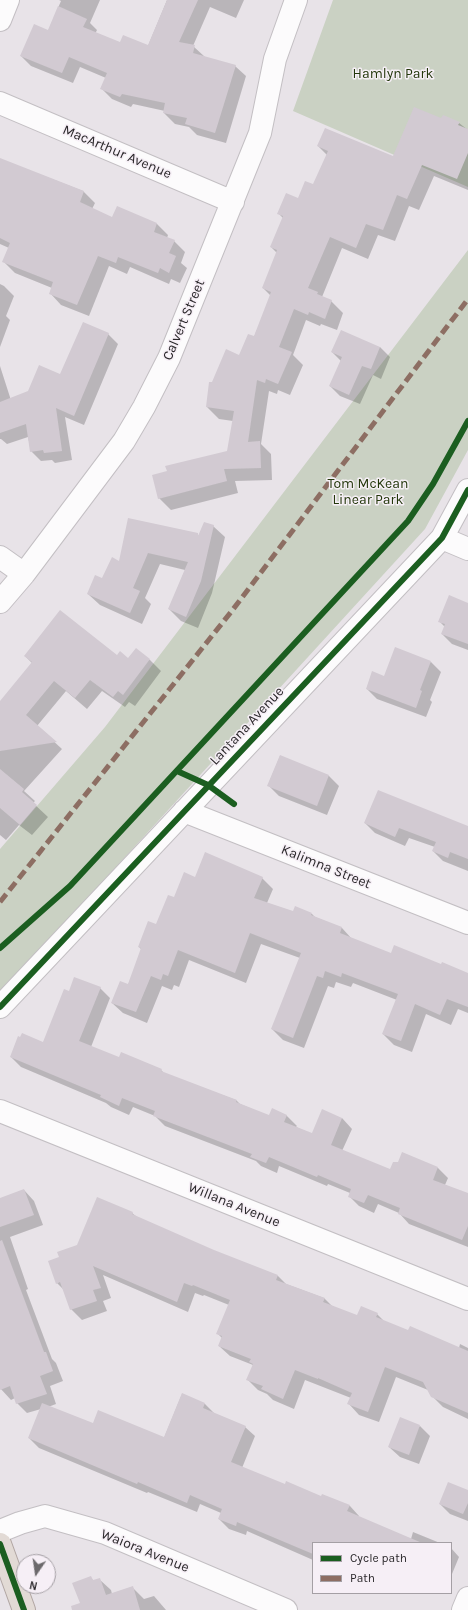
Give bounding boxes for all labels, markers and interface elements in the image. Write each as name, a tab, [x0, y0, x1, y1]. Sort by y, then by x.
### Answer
park label: Hamlyn Park	[353, 66, 433, 82]
street label: MacArthur Avenue	[60, 121, 174, 183]
street label: Calvert Street	[159, 277, 209, 363]
park label: Tom McKean Linear Park	[328, 476, 408, 508]
street label: Lantana Avenue	[206, 683, 288, 769]
street label: Kalimna Street	[279, 841, 373, 893]
street label: Willana Avenue	[186, 1179, 282, 1231]
street label: Waiora Avenue	[98, 1526, 192, 1576]
legend	[312, 1542, 452, 1594]
text: Cycle path	[350, 1551, 407, 1565]
north arrow	[16, 1554, 56, 1594]
text: Path	[350, 1571, 375, 1585]
text: N	[28, 1578, 39, 1592]

